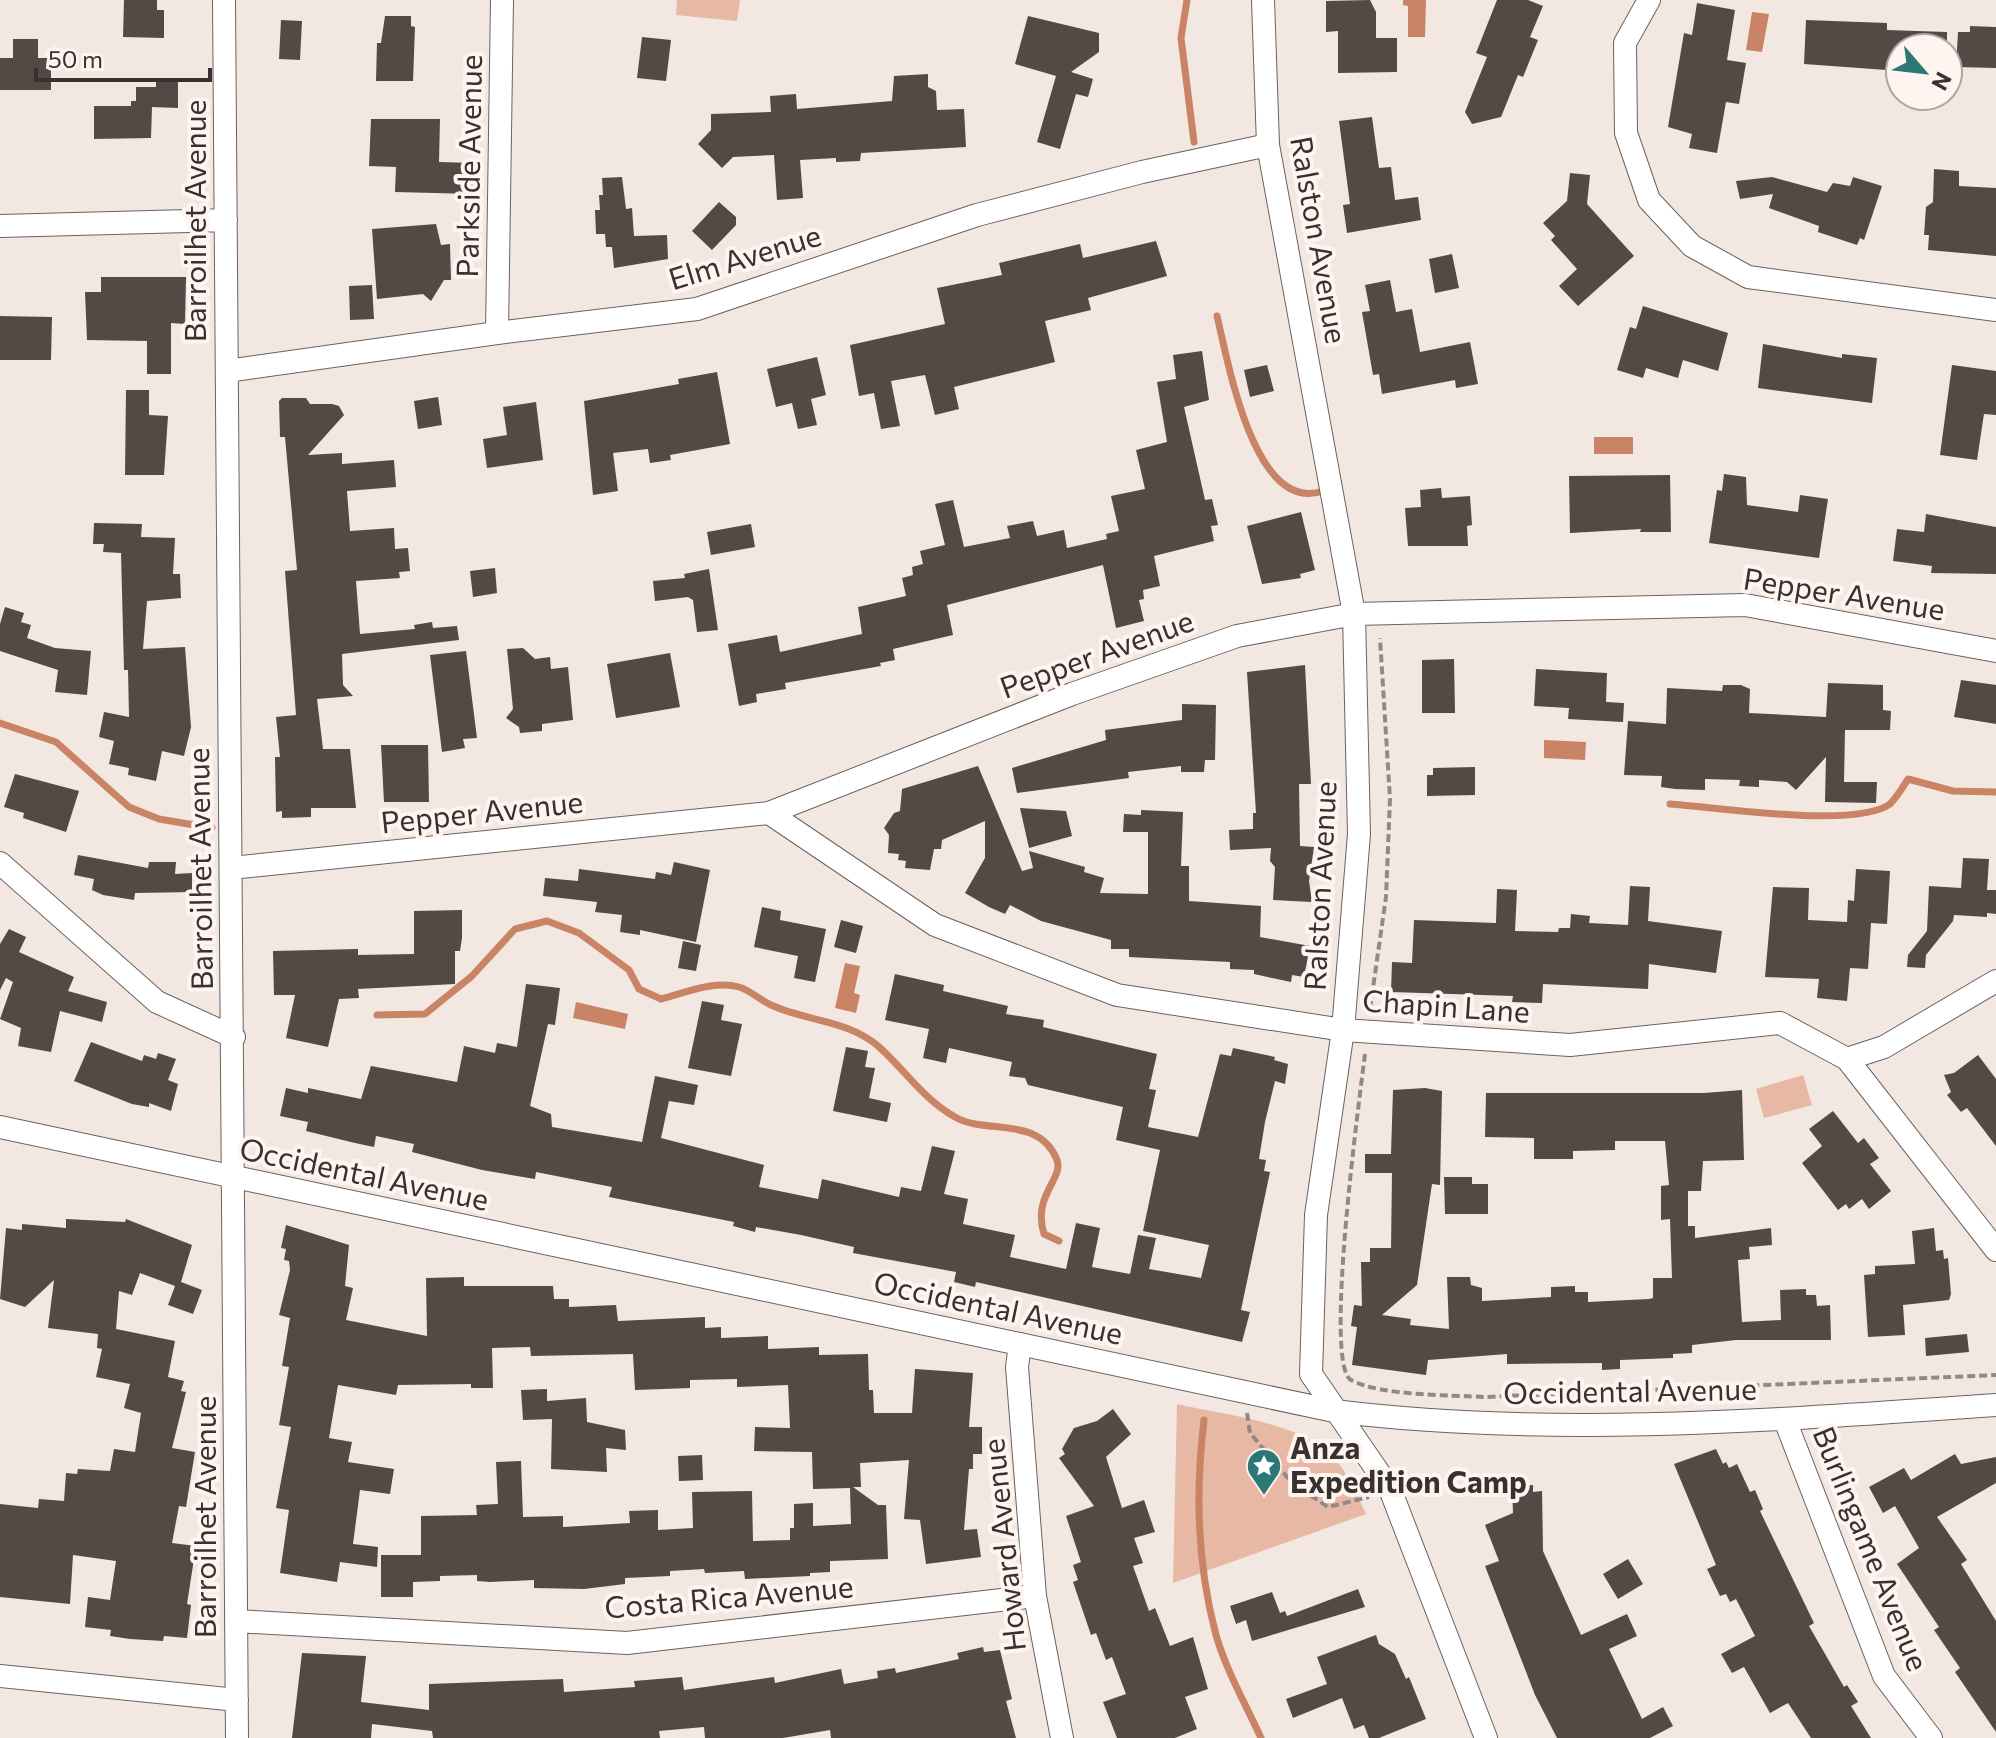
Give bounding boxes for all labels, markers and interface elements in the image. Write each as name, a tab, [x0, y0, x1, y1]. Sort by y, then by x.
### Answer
scale bar	[36, 32, 210, 82]
north arrow	[1884, 32, 1964, 112]
text: 50 m	[48, 44, 103, 73]
street label: Parkside Avenue	[447, 54, 488, 278]
text: N	[1926, 68, 1958, 95]
street label: Barroilhet Avenue	[175, 100, 212, 342]
street label: Ralston Avenue	[1284, 133, 1357, 346]
street label: Elm Avenue	[664, 215, 825, 296]
street label: Pepper Avenue	[1741, 558, 1948, 627]
street label: Pepper Avenue	[994, 601, 1198, 705]
street label: Barroilhet Avenue	[178, 747, 219, 991]
street label: Ralston Avenue	[1295, 780, 1342, 992]
street label: Pepper Avenue	[379, 781, 585, 840]
street label: Chapin Lane	[1361, 980, 1531, 1029]
street label: Occidental Avenue	[237, 1128, 492, 1217]
street label: Occidental Avenue	[871, 1262, 1126, 1351]
street label: Occidental Avenue	[1503, 1369, 1757, 1410]
street label: Barroilhet Avenue	[185, 1396, 222, 1638]
street label: Burlingame Avenue	[1806, 1421, 1938, 1676]
place label: Anza Expedition Camp	[1290, 1428, 1527, 1499]
street label: Howard Avenue	[973, 1437, 1032, 1654]
place icon: Anza Expedition Camp	[1245, 1447, 1283, 1497]
street label: Costa Rica Avenue	[603, 1566, 855, 1625]

